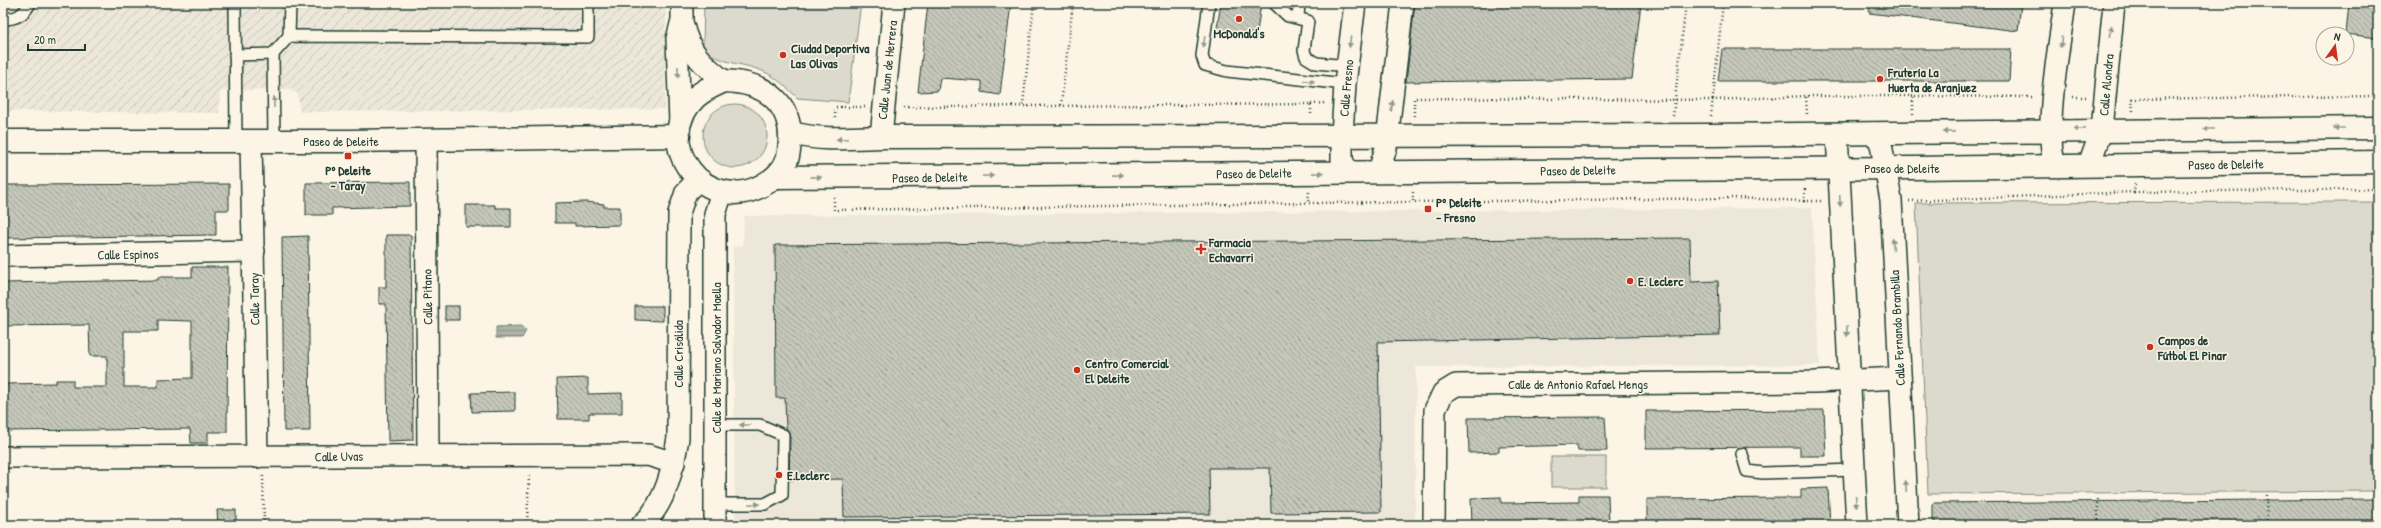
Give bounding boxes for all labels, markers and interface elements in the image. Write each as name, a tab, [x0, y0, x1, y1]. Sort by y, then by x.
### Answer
marker: McDonald's	[1234, 14, 1244, 24]
street label: Calle Juan de Herrera	[873, 19, 901, 121]
place label: McDonald's	[1214, 24, 1264, 42]
one-way arrow	[2108, 25, 2114, 37]
scale bar	[28, 26, 85, 52]
north arrow	[2315, 26, 2355, 66]
text: N	[2333, 29, 2342, 44]
text: 20 m	[34, 31, 56, 48]
one-way arrow	[1201, 36, 1207, 48]
one-way arrow	[1347, 36, 1354, 48]
one-way arrow	[2057, 36, 2064, 48]
place label: Ciudad Deportiva Las Olivas	[791, 39, 870, 72]
marker: Ciudad Deportiva Las Olivas	[778, 50, 788, 60]
street label: Calle Alondra	[2094, 53, 2118, 117]
street label: Calle Fresno	[1335, 59, 1357, 117]
place label: Frutería La Huerta de Aranjuez	[1887, 63, 1977, 96]
one-way arrow	[675, 66, 681, 79]
marker: Frutería La Huerta de Aranjuez	[1875, 74, 1885, 84]
one-way arrow	[1303, 78, 1315, 84]
one-way arrow	[271, 95, 277, 108]
one-way arrow	[1389, 100, 1395, 112]
one-way arrow	[2332, 125, 2345, 131]
one-way arrow	[2072, 126, 2085, 132]
one-way arrow	[2202, 126, 2215, 132]
one-way arrow	[1943, 128, 1955, 135]
street label: Paseo de Deleite	[303, 132, 379, 150]
one-way arrow	[836, 135, 848, 142]
marker: Pº Deleite - Taray	[343, 151, 353, 161]
street label: Paseo de Deleite	[2188, 154, 2264, 174]
street label: Paseo de Deleite	[1864, 159, 1940, 177]
street label: Paseo de Deleite	[1540, 160, 1616, 180]
place label: Pº Deleite - Taray	[325, 161, 372, 195]
street label: Paseo de Deleite	[1216, 163, 1292, 183]
street label: Paseo de Deleite	[892, 167, 968, 187]
one-way arrow	[1312, 169, 1324, 176]
one-way arrow	[1112, 172, 1125, 178]
one-way arrow	[982, 173, 995, 179]
one-way arrow	[810, 174, 822, 181]
place label: Pº Deleite - Fresno	[1436, 193, 1482, 226]
one-way arrow	[1837, 195, 1843, 208]
marker: Pº Deleite - Fresno	[1423, 204, 1433, 214]
place label: Farmacia Echavarri	[1208, 233, 1254, 266]
one-way arrow	[1890, 238, 1897, 250]
street label: Calle Espinos	[97, 244, 159, 264]
marker: Farmacia Echavarri	[1196, 244, 1206, 254]
street label: Calle Pitano	[418, 269, 436, 325]
street label: Calle Fernando Brambilla	[1885, 270, 1909, 386]
street label: Calle Taray	[245, 272, 263, 326]
place label: E. Leclerc	[1638, 272, 1684, 290]
marker: E. Leclerc	[1625, 276, 1635, 286]
street label: Calle de Mariano Salvador Maella	[707, 283, 725, 434]
street label: Calle Crisálida	[669, 320, 687, 388]
one-way arrow	[1844, 325, 1850, 338]
place label: Campos de Fútbol El Pinar	[2157, 331, 2228, 364]
marker: Campos de Fútbol El Pinar	[2145, 342, 2155, 352]
place label: Centro Comercial El Deleite	[1085, 354, 1169, 387]
marker: Centro Comercial El Deleite	[1072, 365, 1082, 375]
street label: Calle de Antonio Rafael Mengs	[1508, 375, 1648, 393]
one-way arrow	[738, 422, 751, 428]
street label: Calle Uvas	[315, 447, 363, 465]
place label: E.Leclerc	[787, 466, 830, 484]
marker: E.Leclerc	[774, 470, 784, 480]
one-way arrow	[1902, 480, 1909, 492]
one-way arrow	[1853, 496, 1859, 509]
one-way arrow	[748, 501, 761, 507]

